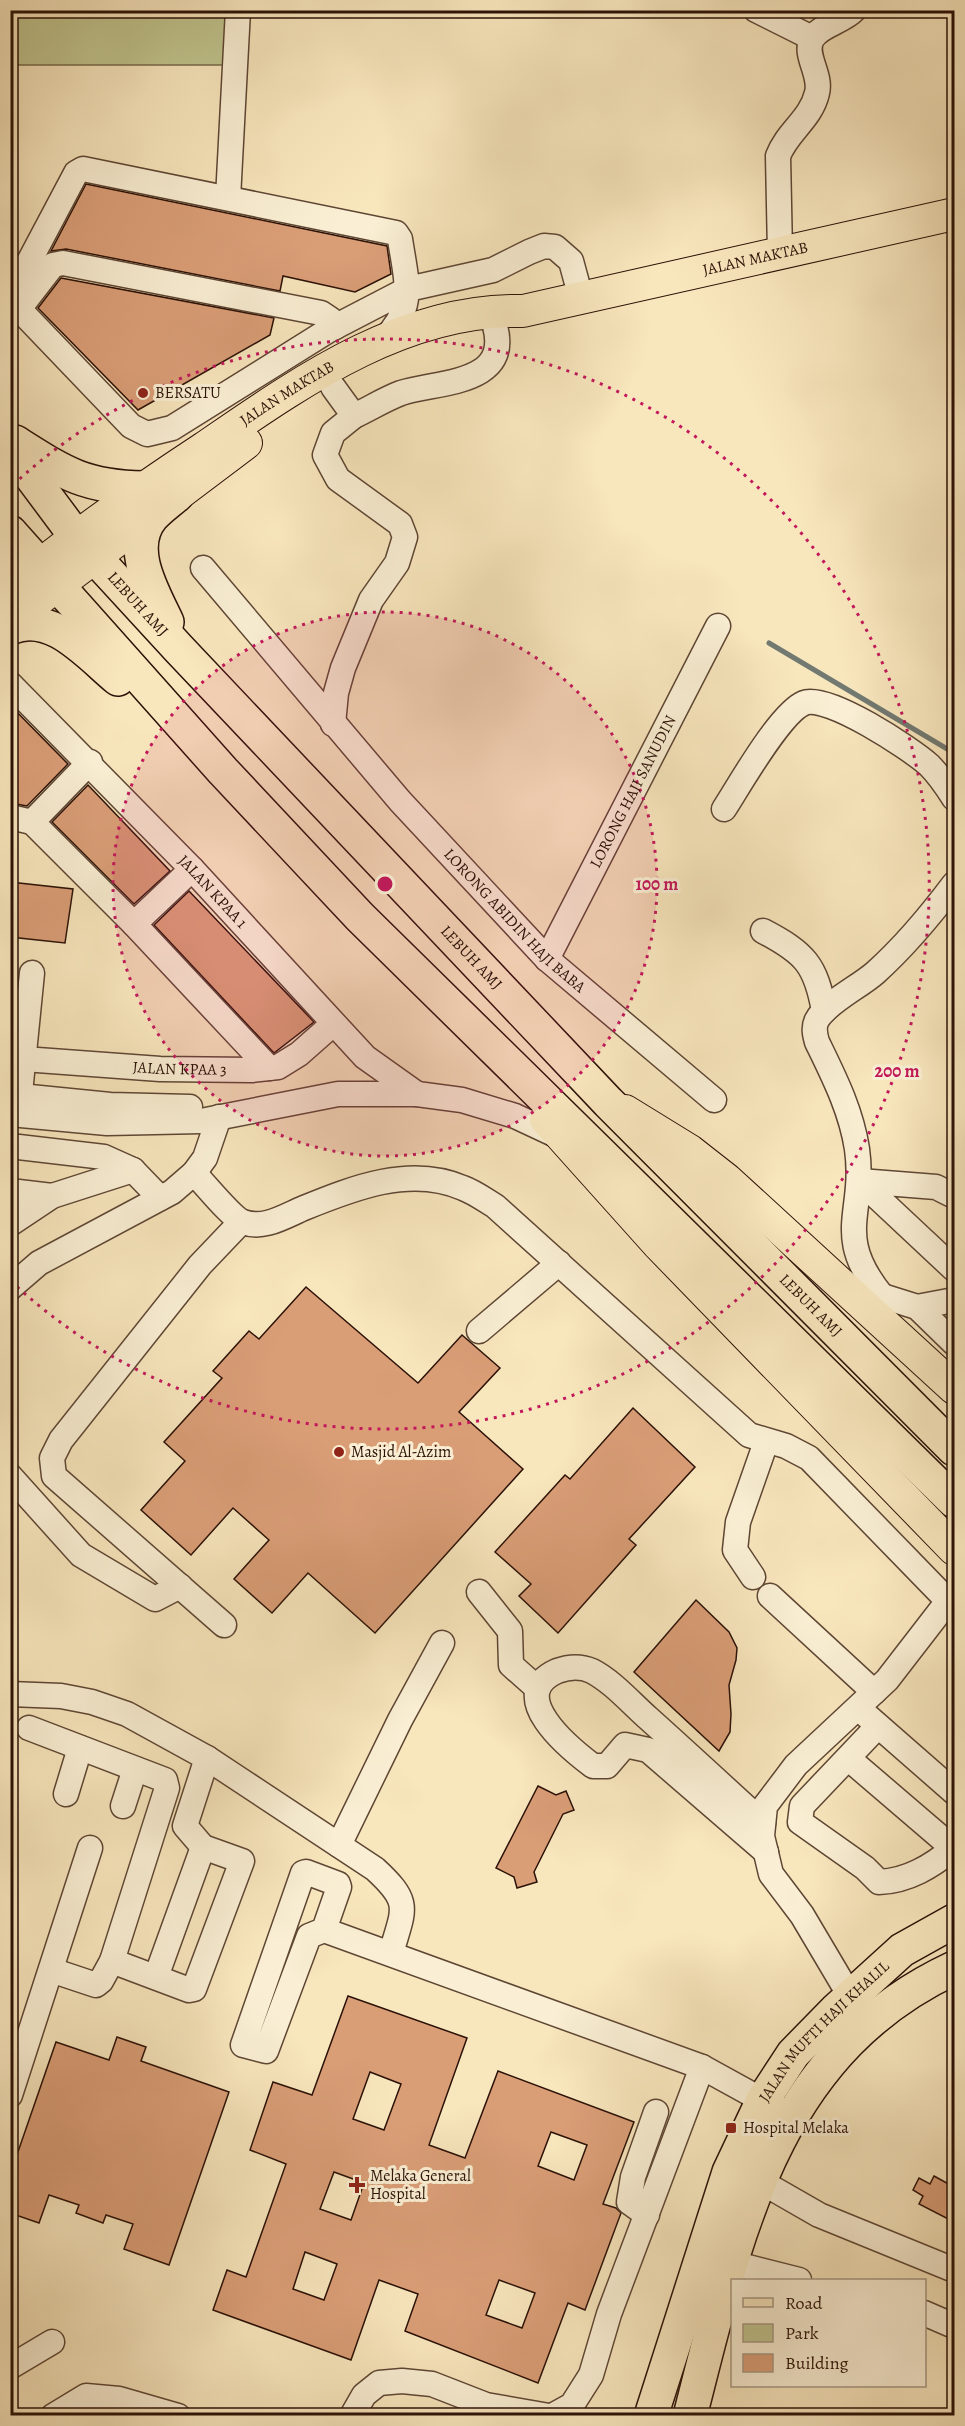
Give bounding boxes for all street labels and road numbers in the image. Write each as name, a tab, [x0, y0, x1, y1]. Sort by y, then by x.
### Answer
street label: JALAN MAKTAB	[701, 236, 810, 281]
street label: JALAN MAKTAB	[236, 356, 338, 431]
street label: LEBUH AMJ	[102, 567, 173, 641]
street label: LORONG HAJI SANUDIN	[584, 711, 681, 872]
street label: LORONG ABIDIN HAJI BABA	[439, 844, 591, 998]
street label: JALAN KPAA 1	[173, 850, 253, 933]
street label: LEBUH AMJ	[435, 921, 507, 995]
street label: JALAN KPAA 3	[132, 1056, 227, 1081]
street label: LEBUH AMJ	[774, 1269, 847, 1342]
street label: JALAN MUFTI HAJI KHALIL	[753, 1955, 895, 2106]

